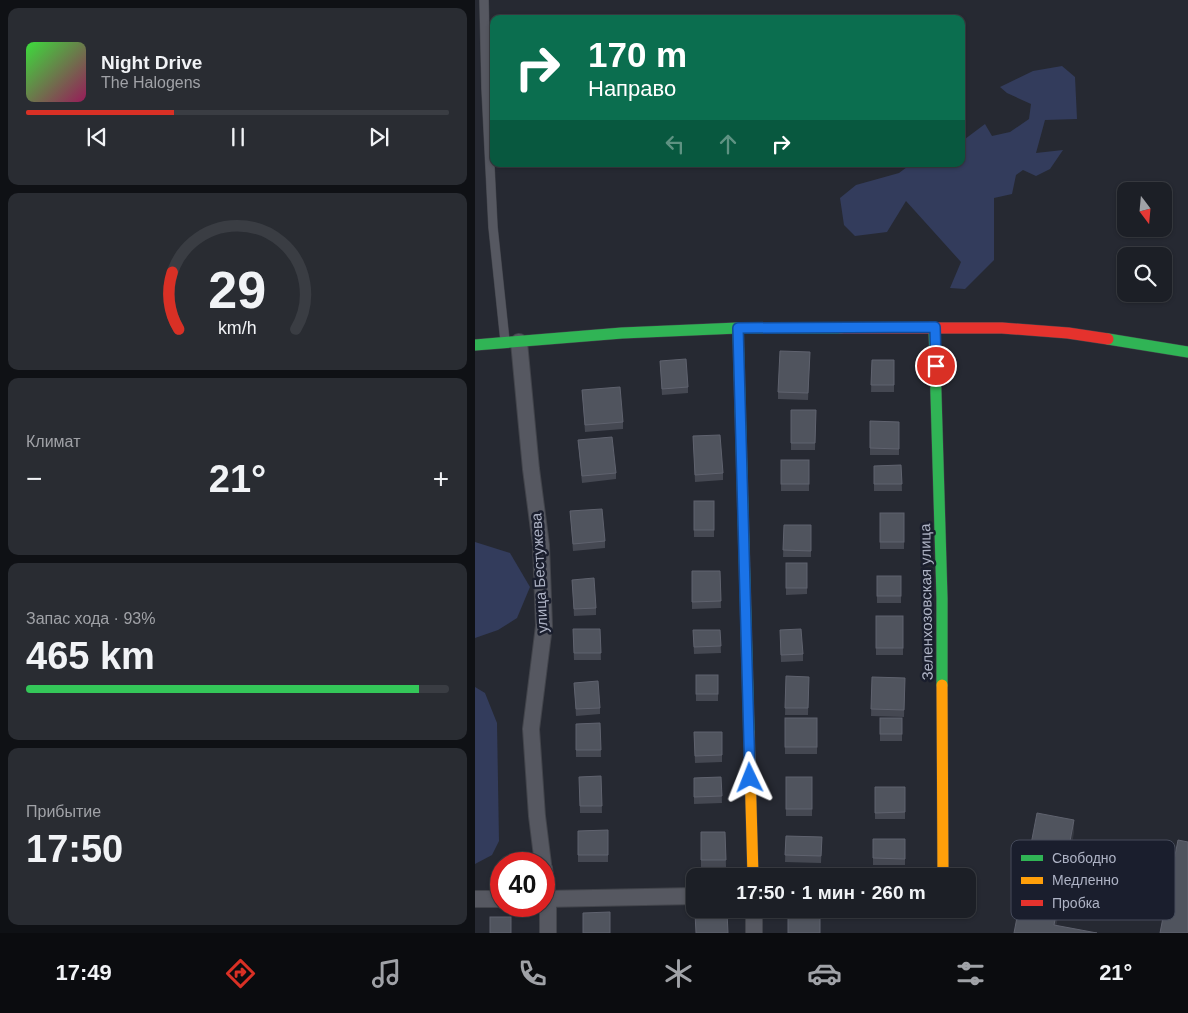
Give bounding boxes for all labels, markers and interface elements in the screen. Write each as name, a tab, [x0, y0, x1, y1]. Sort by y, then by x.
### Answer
icon: right	[505, 35, 570, 100]
text: 170 m	[588, 35, 687, 74]
text: Night Drive	[101, 52, 202, 73]
text: The Halogens	[101, 74, 201, 91]
text: Направо	[588, 76, 676, 101]
icon: previous	[83, 123, 111, 151]
icon: pause	[224, 123, 252, 151]
icon: next	[365, 123, 393, 151]
icon: left	[661, 130, 689, 158]
icon: ahead	[714, 130, 742, 158]
icon: right	[767, 130, 795, 158]
north arrow	[1117, 182, 1173, 238]
map controls	[1117, 182, 1172, 302]
button: search	[1117, 247, 1172, 302]
text: 29	[209, 261, 266, 319]
text: km/h	[218, 318, 257, 338]
pin	[915, 345, 957, 387]
icon: arrive	[922, 352, 950, 380]
text: Климат	[26, 433, 80, 450]
text: 21°	[209, 458, 266, 500]
text: −	[26, 463, 42, 494]
text: +	[433, 463, 449, 494]
street label: улица Бестужева	[527, 512, 551, 634]
street label: Зеленхозовская улица	[916, 523, 936, 681]
text: Запас хода · 93%	[26, 610, 155, 627]
text: 465 km	[26, 635, 155, 677]
position arrow	[723, 751, 775, 803]
text: Прибытие	[26, 803, 101, 820]
text: 17:50	[26, 828, 123, 870]
legend	[1011, 840, 1175, 920]
text: Свободно	[1052, 850, 1117, 866]
speed limit sign: 40	[490, 852, 555, 917]
text: Медленно	[1052, 872, 1119, 888]
text: 17:50 · 1 мин · 260 m	[736, 882, 926, 903]
text: Пробка	[1052, 895, 1100, 911]
icon: directions	[223, 956, 258, 991]
icon: music	[369, 956, 404, 991]
icon: phone	[515, 956, 550, 991]
icon: climate	[661, 956, 696, 991]
icon: car	[807, 956, 842, 991]
icon: filters	[953, 956, 988, 991]
text: 17:49	[56, 960, 112, 985]
text: 21°	[1099, 960, 1132, 985]

